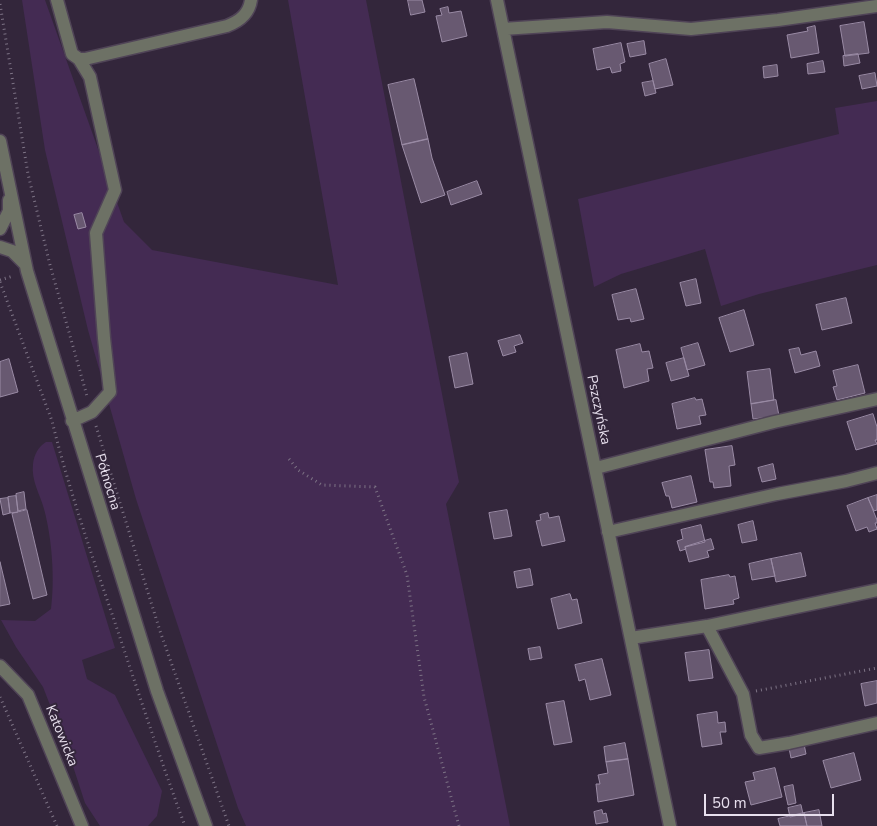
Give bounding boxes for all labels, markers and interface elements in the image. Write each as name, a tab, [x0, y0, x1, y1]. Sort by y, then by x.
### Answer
street label: Pszczyńska	[582, 374, 614, 446]
street label: Północna	[90, 452, 124, 512]
street label: Katowicka	[41, 703, 81, 769]
scale bar	[707, 784, 837, 816]
text: 50 m	[712, 793, 747, 813]

